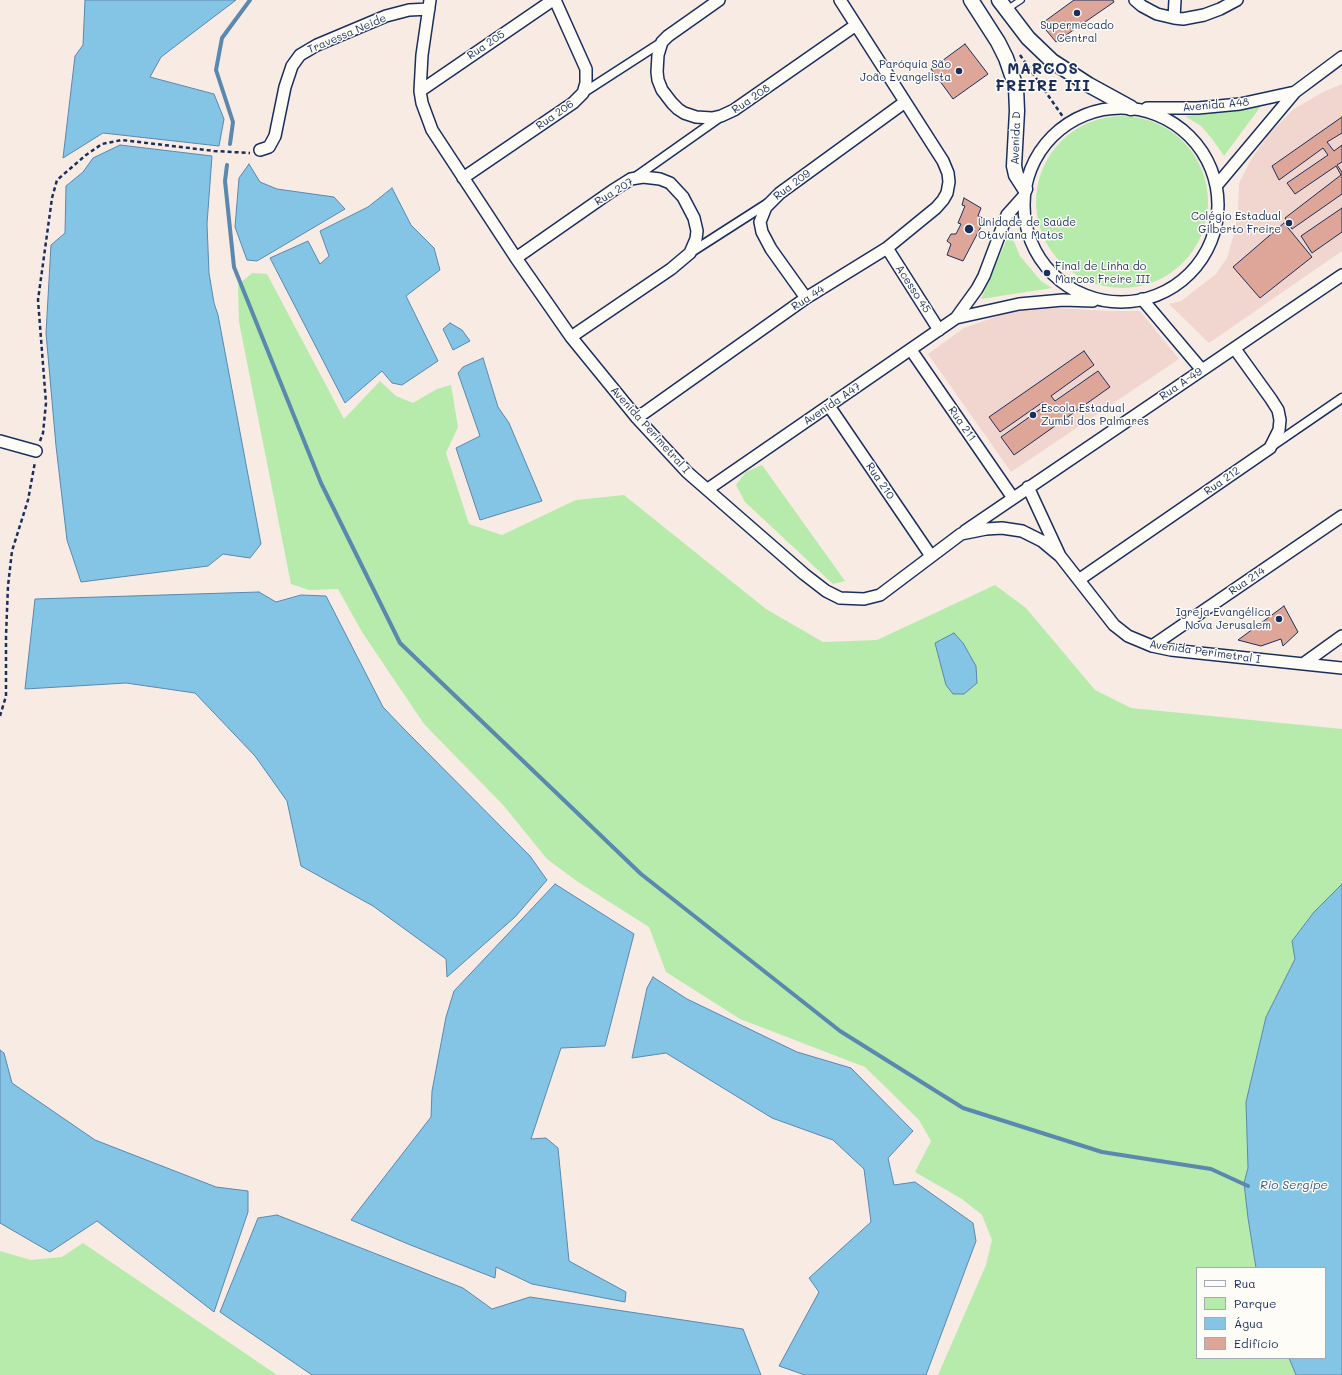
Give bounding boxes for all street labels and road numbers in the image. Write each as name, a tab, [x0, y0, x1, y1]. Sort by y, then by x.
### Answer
street label: Travessa Neide	[306, 11, 388, 57]
street label: Rua 205	[465, 28, 507, 62]
street label: Rua 208	[729, 82, 773, 116]
street label: Avenida A48	[1182, 96, 1250, 114]
street label: Rua 206	[534, 97, 576, 133]
street label: Avenida D	[1008, 111, 1024, 165]
street label: Rua 209	[771, 167, 813, 203]
street label: Rua 207	[592, 175, 636, 209]
street label: Acesso 45	[893, 263, 933, 315]
street label: Rua 44	[789, 283, 827, 313]
street label: Rua A-49	[1157, 365, 1205, 403]
street label: Avenida A47	[801, 380, 863, 428]
street label: Avenida Perimetral I	[608, 384, 692, 476]
street label: Rua 211	[945, 404, 979, 444]
street label: Rua 210	[863, 460, 897, 502]
street label: Rua 212	[1202, 464, 1242, 498]
street label: Rua 214	[1226, 564, 1268, 598]
street label: Avenida Perimetral I	[1149, 638, 1261, 666]

